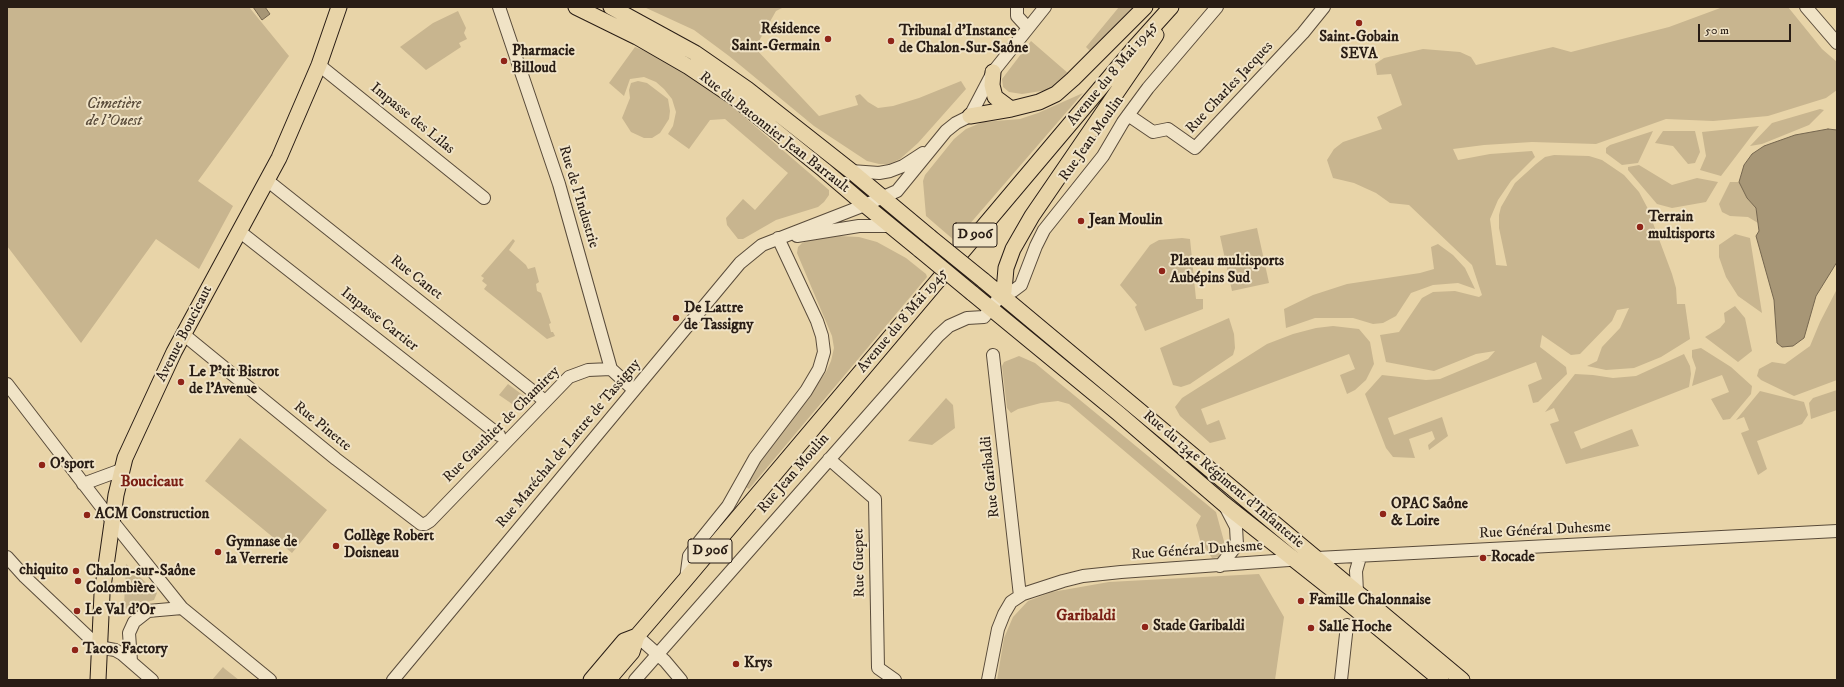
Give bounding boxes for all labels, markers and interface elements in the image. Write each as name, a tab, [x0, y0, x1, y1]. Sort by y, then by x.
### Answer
scale bar	[1700, 16, 1793, 42]
street label: Avenue du 8 Mai 1945	[1064, 18, 1162, 130]
marker: Saint-Gobain SEVA	[1354, 18, 1364, 28]
place label: Résidence Saint-Germain	[732, 21, 820, 56]
place label: Tribunal d'Instance de Chalon-Sur-Saône	[899, 23, 1028, 58]
text: 50 m	[1705, 23, 1729, 38]
place label: Saint-Gobain SEVA	[1319, 29, 1399, 64]
marker: Résidence Saint-Germain	[823, 34, 833, 44]
marker: Tribunal d'Instance de Chalon-Sur-Saône	[886, 36, 896, 46]
street label: Rue Charles Jacques	[1183, 38, 1277, 138]
place label: Pharmacie Billoud	[512, 43, 575, 78]
marker: Pharmacie Billoud	[499, 56, 509, 66]
street label: Rue du Batonnier Jean Barrault	[695, 69, 853, 197]
street label: Impasse des Lilas	[366, 80, 458, 158]
street label: Rue Jean Moulin	[1056, 93, 1128, 185]
park label: Cimetière de l'Ouest	[86, 96, 142, 131]
street label: Rue de l'Industrie	[554, 144, 602, 250]
place label: Terrain multisports	[1648, 209, 1715, 244]
place label: Jean Moulin	[1089, 212, 1163, 230]
marker: Jean Moulin	[1076, 216, 1086, 226]
marker: Terrain multisports	[1635, 222, 1645, 232]
road number: D 906	[953, 223, 997, 247]
street label: Rue Canet	[386, 252, 446, 304]
place label: Plateau multisports Aubépins Sud	[1170, 253, 1284, 288]
street label: Avenue du 8 Mai 1945	[854, 265, 952, 377]
marker: Plateau multisports Aubépins Sud	[1157, 266, 1167, 276]
street label: Avenue Boucicaut	[153, 283, 217, 385]
street label: Impasse Cartier	[337, 284, 421, 356]
place label: De Lattre de Tassigny	[684, 300, 753, 335]
marker: De Lattre de Tassigny	[671, 313, 681, 323]
street label: Rue Maréchal de Lattre de Tassigny	[493, 356, 645, 532]
street label: Rue Gauthier de Chamirey	[440, 363, 564, 487]
place label: Le P'tit Bistrot de l'Avenue	[189, 364, 279, 399]
marker: Le P'tit Bistrot de l'Avenue	[176, 377, 186, 387]
street label: Rue Pinette	[290, 398, 354, 456]
street label: Rue du 134e Régiment d'Infanterie	[1139, 407, 1307, 553]
street label: Rue Jean Moulin	[754, 430, 834, 518]
street label: Rue Garibaldi	[978, 435, 1004, 519]
place label: O'sport	[50, 456, 94, 474]
marker: O'sport	[37, 460, 47, 470]
district label: Boucicaut	[120, 473, 184, 493]
place label: OPAC Saône & Loire	[1391, 496, 1468, 531]
place label: ACM Construction	[95, 506, 209, 524]
marker: OPAC Saône & Loire	[1378, 509, 1388, 519]
marker: ACM Construction	[82, 510, 92, 520]
street label: Rue Général Duhesme	[1479, 519, 1611, 543]
place label: Collège Robert Doisneau	[344, 528, 434, 563]
street label: Rue Guepet	[850, 528, 870, 598]
place label: Gymnase de la Verrerie	[226, 534, 297, 569]
street label: Rue Général Duhesme	[1131, 537, 1263, 565]
road number: D 906	[688, 539, 732, 563]
marker: Collège Robert Doisneau	[331, 541, 341, 551]
marker: Gymnase de la Verrerie	[213, 547, 223, 557]
place label: Rocade	[1491, 549, 1535, 567]
marker: Rocade	[1478, 553, 1488, 563]
place label: chiquito	[19, 562, 68, 580]
place label: Chalon-sur-Saône Colombière	[86, 563, 195, 598]
marker: chiquito	[71, 566, 81, 576]
marker: Chalon-sur-Saône Colombière	[73, 576, 83, 586]
place label: Famille Chalonnaise	[1309, 592, 1431, 610]
marker: Famille Chalonnaise	[1296, 596, 1306, 606]
place label: Le Val d'Or	[85, 602, 155, 620]
marker: Le Val d'Or	[72, 606, 82, 616]
district label: Garibaldi	[1056, 607, 1116, 627]
place label: Stade Garibaldi	[1153, 618, 1245, 636]
place label: Salle Hoche	[1319, 619, 1392, 637]
marker: Stade Garibaldi	[1140, 622, 1150, 632]
marker: Salle Hoche	[1306, 623, 1316, 633]
place label: Tacos Factory	[83, 641, 168, 659]
marker: Tacos Factory	[70, 645, 80, 655]
place label: Krys	[744, 655, 772, 673]
marker: Krys	[731, 659, 741, 669]

